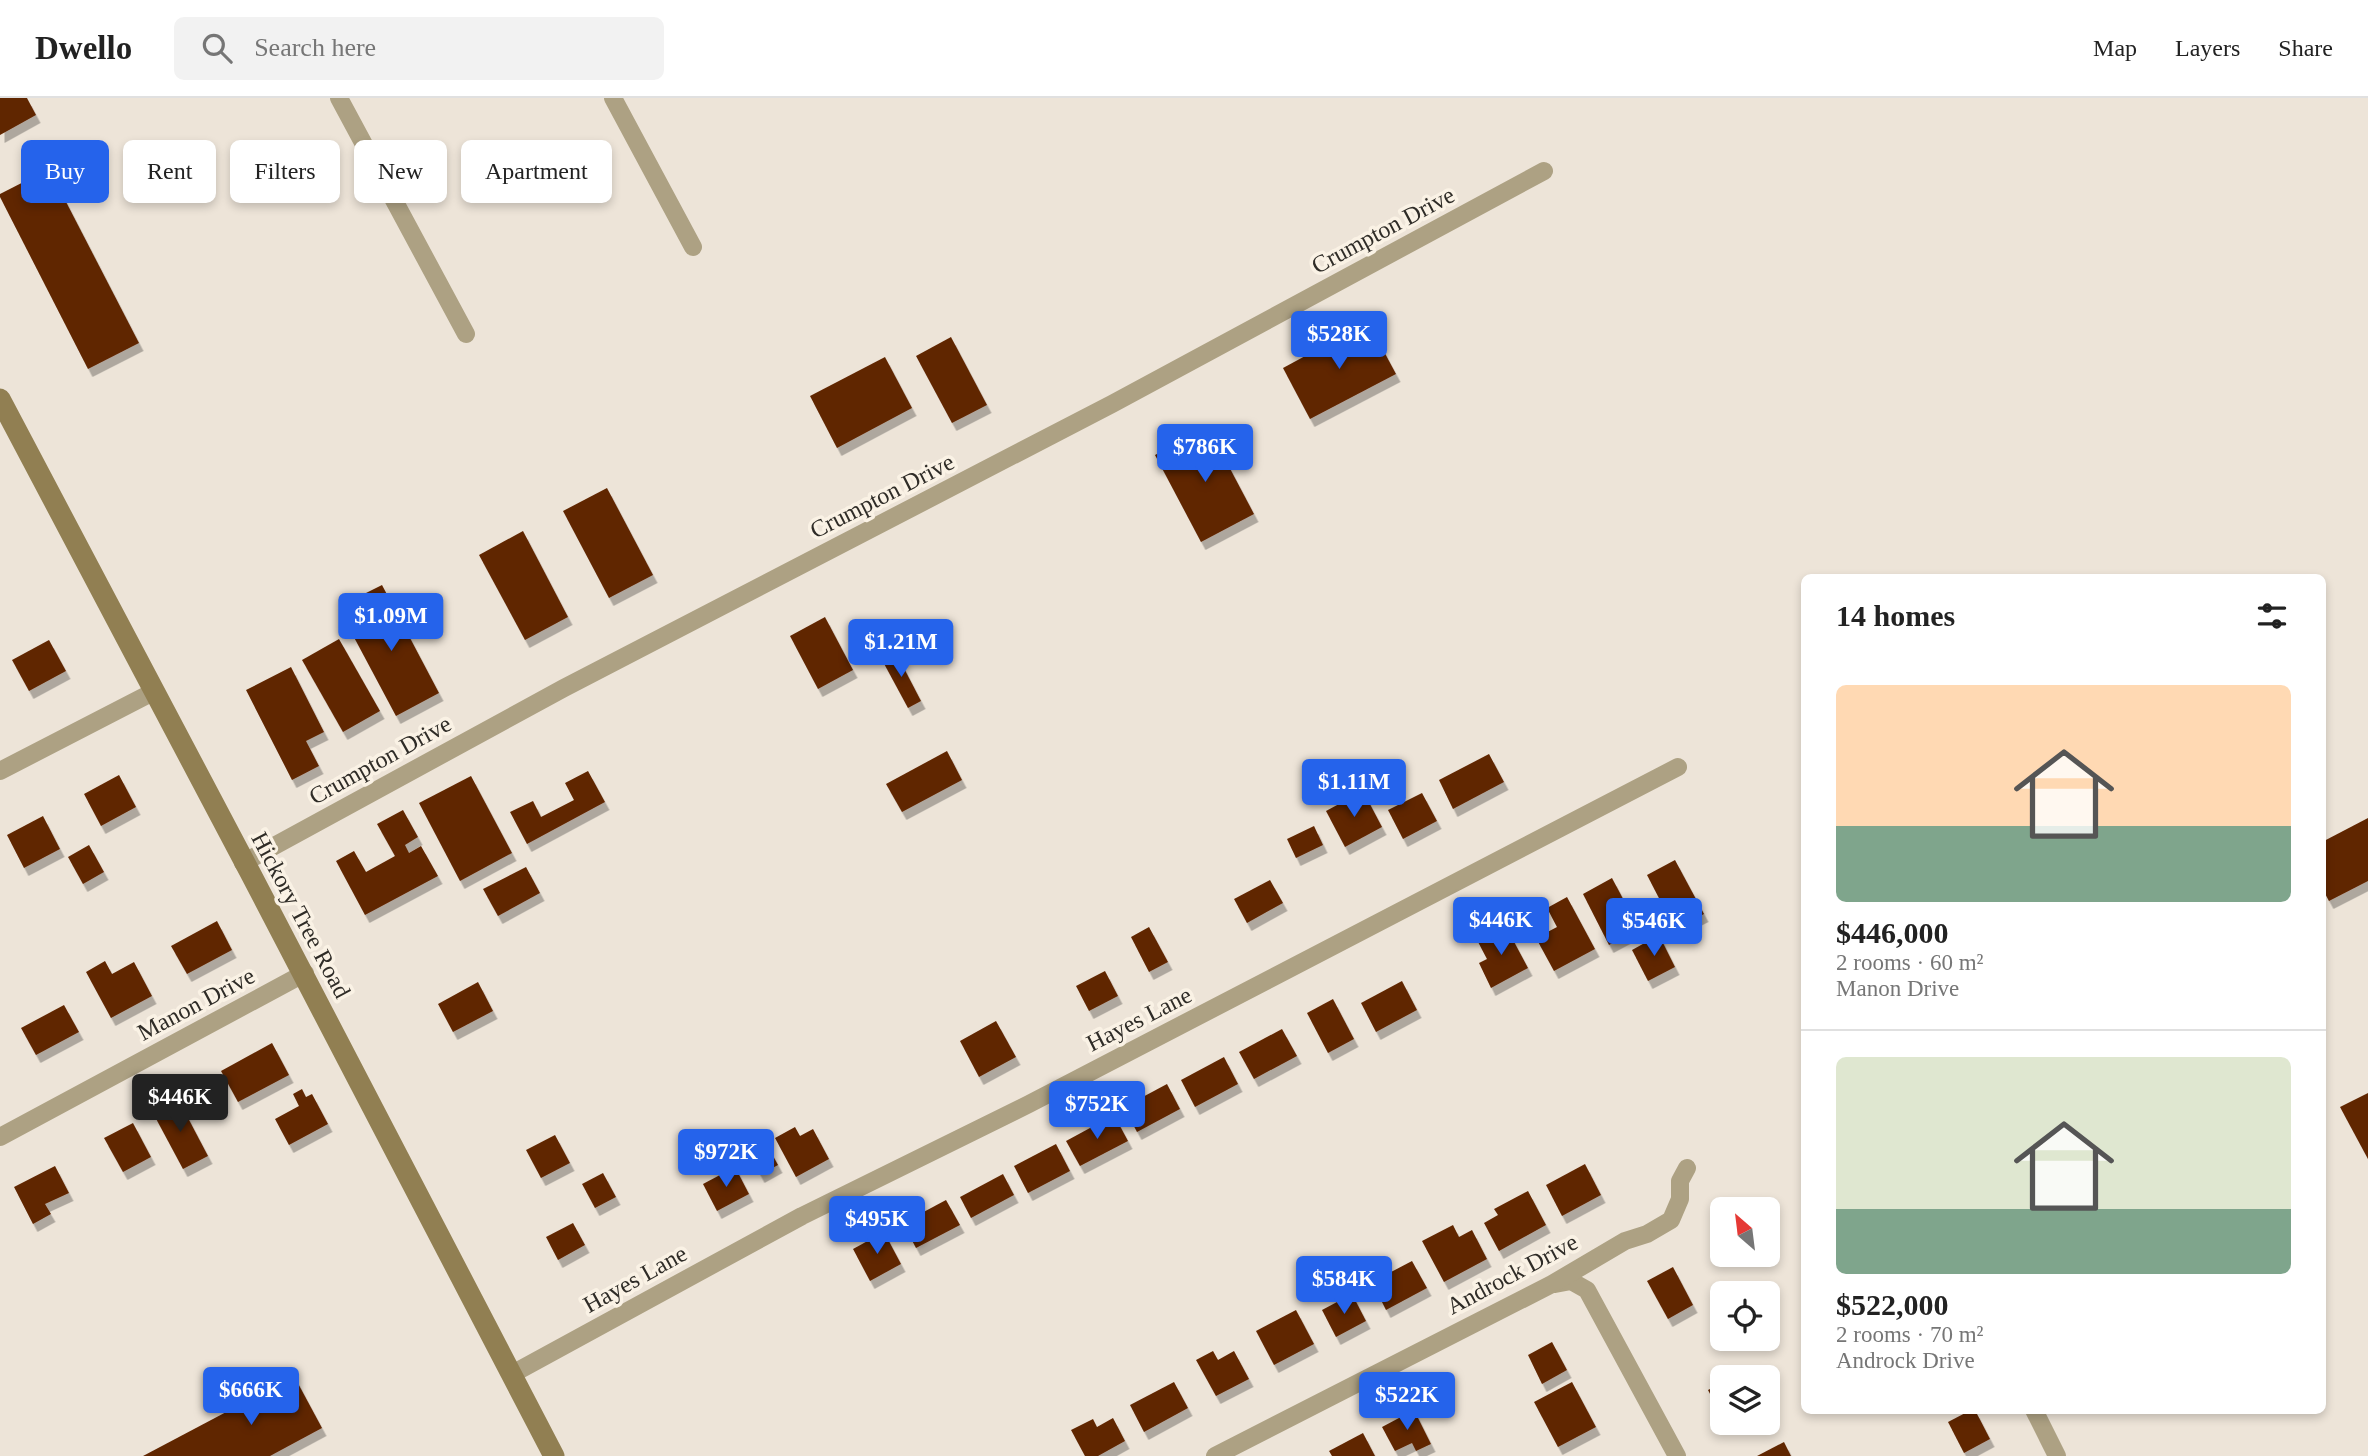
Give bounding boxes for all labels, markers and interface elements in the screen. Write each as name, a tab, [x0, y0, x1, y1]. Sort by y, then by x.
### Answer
search box	[174, 17, 664, 80]
icon: search	[198, 29, 236, 67]
text: Dwello	[35, 30, 132, 66]
text: Search here	[254, 33, 376, 62]
text: Map	[2093, 35, 2137, 61]
text: Layers	[2175, 35, 2240, 61]
text: Share	[2278, 35, 2333, 61]
chip: Buy	[21, 140, 109, 203]
chip: Rent	[123, 140, 216, 203]
chip: Filters	[230, 140, 340, 203]
chip: New	[354, 140, 447, 203]
chip: Apartment	[461, 140, 612, 203]
street label: Crumpton Drive	[1307, 181, 1459, 279]
pin: $528K	[1290, 312, 1388, 371]
text: $528K	[1307, 321, 1371, 346]
pin: $786K	[1156, 424, 1254, 484]
text: $786K	[1173, 434, 1237, 459]
street label: Crumpton Drive	[806, 449, 958, 543]
pin: $1.09M	[334, 594, 448, 653]
icon: filters	[2253, 597, 2291, 635]
text: 14 homes	[1836, 599, 1955, 632]
text: $1.09M	[354, 603, 428, 628]
pin: $1.21M	[844, 620, 958, 679]
text: $1.21M	[864, 629, 938, 654]
street label: Crumpton Drive	[305, 710, 455, 810]
icon: home	[2001, 731, 2127, 857]
pin: $1.11M	[1297, 760, 1411, 819]
text: $1.11M	[1318, 769, 1390, 794]
street label: Hickory Tree Road	[246, 828, 356, 1002]
pin: $446K	[1452, 898, 1550, 957]
pin: $546K	[1605, 898, 1703, 958]
text: $446K	[1469, 907, 1533, 932]
text: $546K	[1622, 908, 1686, 933]
text: $446,000	[1836, 916, 1949, 949]
text: 2 rooms · 60 m²	[1836, 950, 1983, 975]
street label: Manon Drive	[133, 962, 259, 1046]
text: Manon Drive	[1836, 976, 1959, 1001]
street label: Hayes Lane	[1082, 982, 1196, 1056]
pin: $446K	[131, 1074, 229, 1134]
pin: $752K	[1048, 1082, 1146, 1141]
text: $446K	[148, 1084, 212, 1109]
text: $752K	[1065, 1091, 1129, 1116]
icon: home	[2001, 1103, 2127, 1229]
pin: $972K	[677, 1130, 775, 1189]
text: $972K	[694, 1139, 758, 1164]
pin: $495K	[828, 1196, 926, 1256]
north arrow	[1710, 1197, 1780, 1267]
map controls	[1710, 1197, 1780, 1435]
text: $495K	[845, 1206, 909, 1231]
street label: Androck Drive	[1442, 1229, 1582, 1319]
street label: Hayes Lane	[579, 1240, 691, 1318]
pin: $584K	[1295, 1256, 1393, 1316]
text: $584K	[1312, 1266, 1376, 1291]
button: locate	[1710, 1281, 1780, 1351]
text: $522,000	[1836, 1288, 1949, 1321]
text: 2 rooms · 70 m²	[1836, 1322, 1983, 1347]
text: Androck Drive	[1836, 1348, 1975, 1373]
button: layers	[1710, 1365, 1780, 1435]
pin: $666K	[202, 1368, 300, 1427]
pin: $522K	[1358, 1372, 1456, 1432]
text: $666K	[219, 1377, 283, 1402]
text: $522K	[1375, 1382, 1439, 1407]

